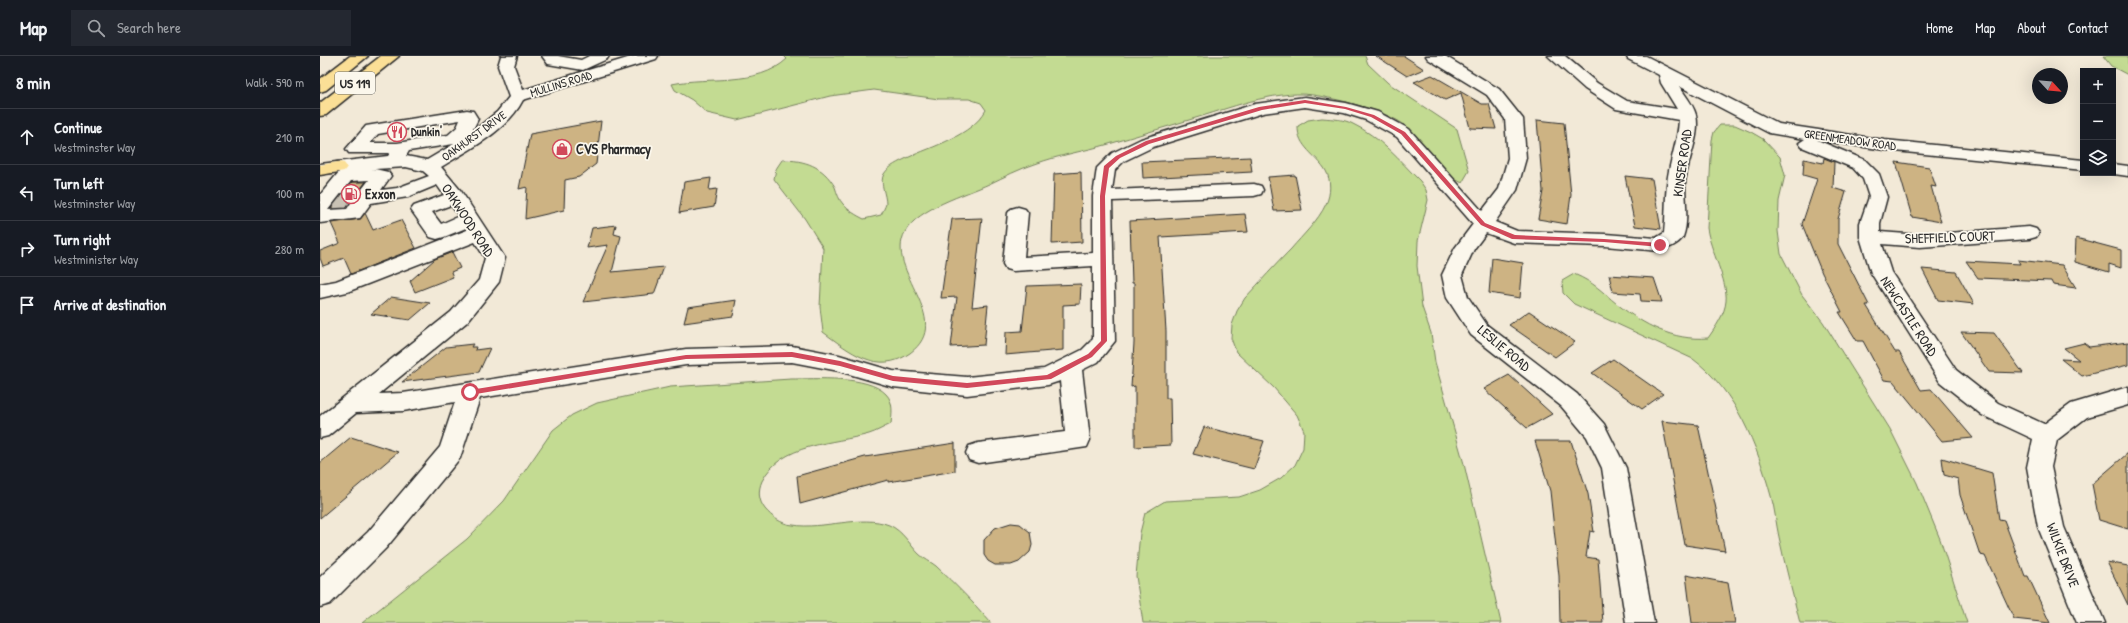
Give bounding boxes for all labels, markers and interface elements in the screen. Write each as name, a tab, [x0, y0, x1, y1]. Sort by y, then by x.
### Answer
search box	[71, 10, 351, 46]
text: Map	[20, 15, 47, 41]
icon: search	[85, 17, 107, 39]
text: Search here	[117, 17, 181, 38]
text: Home	[1926, 18, 1953, 37]
text: Map	[1975, 18, 1995, 37]
text: About	[2017, 18, 2046, 37]
text: Contact	[2068, 18, 2108, 37]
street label: MULLINS ROAD	[528, 66, 594, 101]
north arrow	[2032, 68, 2068, 104]
map controls	[2080, 68, 2116, 176]
button: +	[2080, 68, 2116, 104]
text: 8 min	[16, 71, 50, 94]
road number: US 119	[335, 72, 375, 94]
text: Walk · 590 m	[246, 73, 304, 91]
button: −	[2080, 104, 2116, 140]
street label: OAKHURST DRIVE	[438, 106, 510, 165]
text: Continue	[54, 117, 102, 138]
restaurant icon: Dunkin'	[386, 121, 408, 143]
place label: Dunkin'	[411, 123, 442, 140]
street label: GREENMEADOW ROAD	[1803, 125, 1897, 154]
icon: ahead	[16, 126, 38, 148]
text: 210 m	[276, 128, 304, 146]
street label: KINSER ROAD	[1667, 128, 1696, 198]
text: Westminster Way	[54, 138, 136, 156]
shop icon: CVS Pharmacy	[551, 138, 573, 160]
place label: CVS Pharmacy	[576, 139, 651, 160]
button: layers	[2080, 140, 2116, 176]
text: Turn left	[54, 173, 104, 194]
street label: OAKWOOD ROAD	[438, 179, 499, 260]
icon: left	[16, 182, 38, 204]
fuel station icon: Exxon	[340, 183, 362, 205]
text: 100 m	[276, 184, 304, 202]
place label: Exxon	[365, 184, 396, 203]
text: Westminster Way	[54, 194, 136, 212]
street label: SHEFFIELD COURT	[1905, 225, 1996, 248]
text: Turn right	[54, 229, 110, 250]
route end	[1651, 236, 1669, 254]
icon: right	[16, 238, 38, 260]
text: 280 m	[275, 240, 304, 258]
text: Westminister Way	[54, 250, 138, 268]
street label: NEWCASTLE ROAD	[1876, 272, 1943, 360]
icon: arrive	[16, 294, 38, 316]
text: Arrive at destination	[54, 294, 166, 315]
street label: LESLIE ROAD	[1474, 320, 1535, 375]
route start	[461, 383, 479, 401]
street label: WILKIE DRIVE	[2043, 520, 2084, 590]

